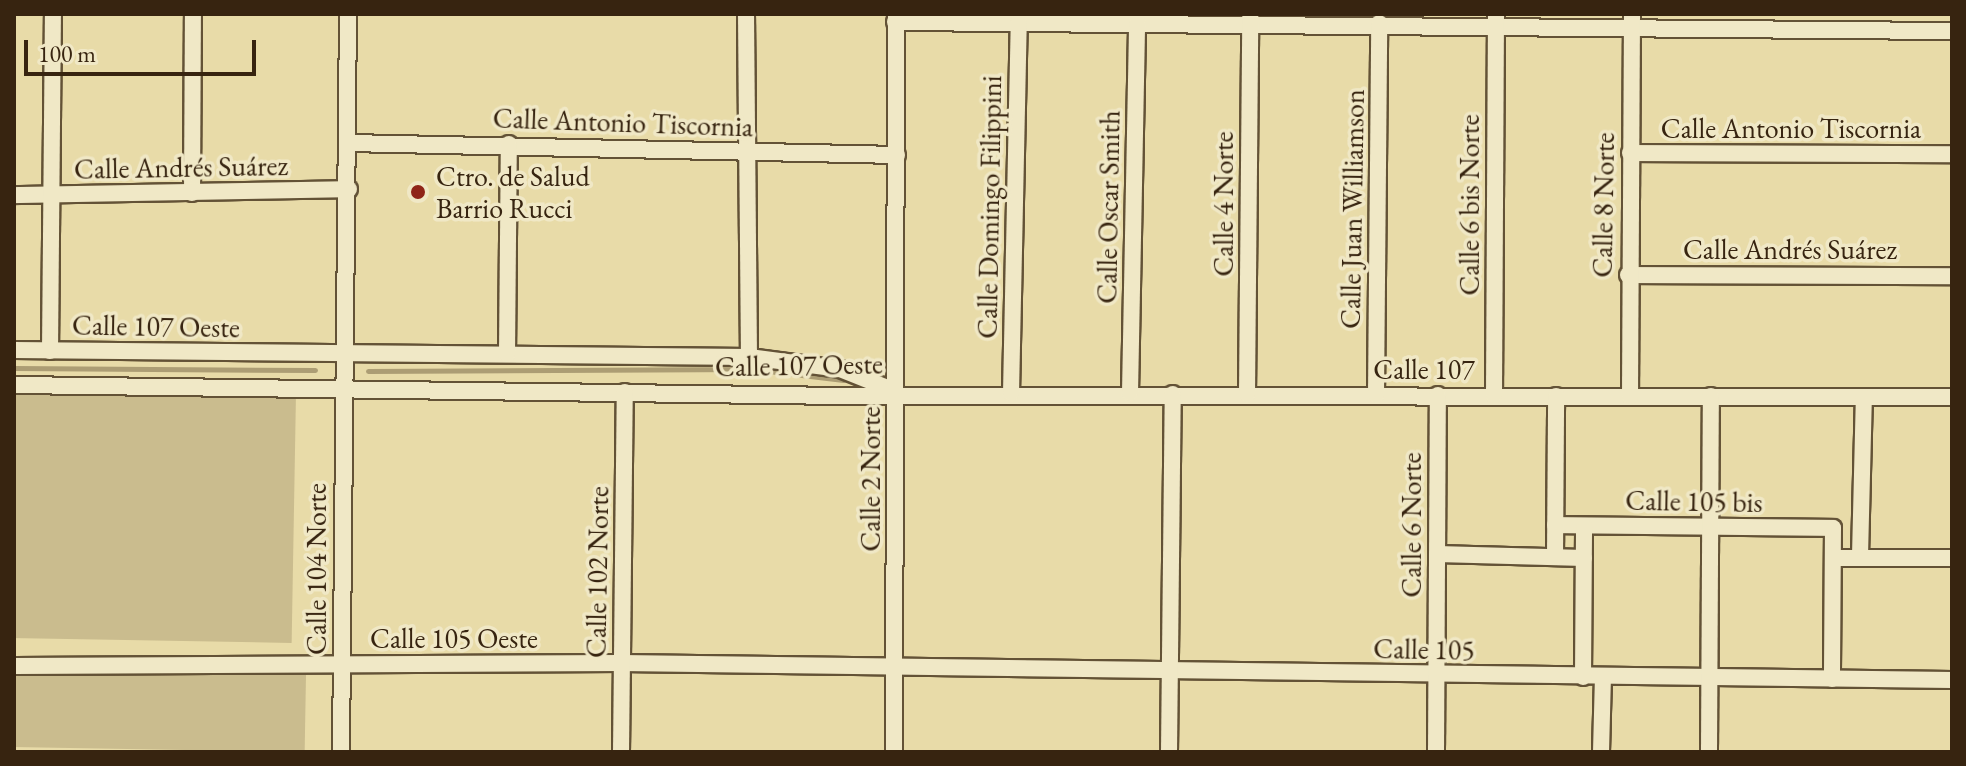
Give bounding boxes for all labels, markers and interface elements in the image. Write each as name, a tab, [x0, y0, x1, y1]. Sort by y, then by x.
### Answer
scale bar	[28, 24, 260, 74]
text: 100 m	[38, 38, 96, 69]
street label: Calle Domingo Filippini	[970, 75, 1008, 339]
street label: Calle Juan Williamson	[1333, 89, 1371, 329]
street label: Calle Antonio Tiscornia	[492, 101, 754, 143]
street label: Calle Oscar Smith	[1090, 110, 1126, 304]
street label: Calle Antonio Tiscornia	[1661, 111, 1921, 145]
street label: Calle 6 bis Norte	[1452, 114, 1486, 296]
street label: Calle 4 Norte	[1206, 131, 1240, 277]
street label: Calle 8 Norte	[1585, 132, 1621, 278]
street label: Calle Andrés Suárez	[74, 148, 288, 186]
place label: Ctro. de Salud Barrio Rucci	[436, 159, 590, 225]
marker: Ctro. de Salud Barrio Rucci	[407, 181, 429, 203]
street label: Calle Andrés Suárez	[1683, 232, 1897, 266]
street label: Calle 107 Oeste	[72, 308, 240, 344]
street label: Calle 107 Oeste	[715, 347, 883, 383]
street label: Calle 107	[1373, 352, 1475, 386]
street label: Calle 2 Norte	[853, 406, 887, 552]
street label: Calle 6 Norte	[1394, 452, 1428, 598]
street label: Calle 104 Norte	[299, 483, 333, 655]
street label: Calle 105 bis	[1625, 483, 1763, 519]
street label: Calle 102 Norte	[579, 486, 615, 658]
street label: Calle 105 Oeste	[370, 621, 538, 655]
street label: Calle 105	[1373, 631, 1475, 667]

